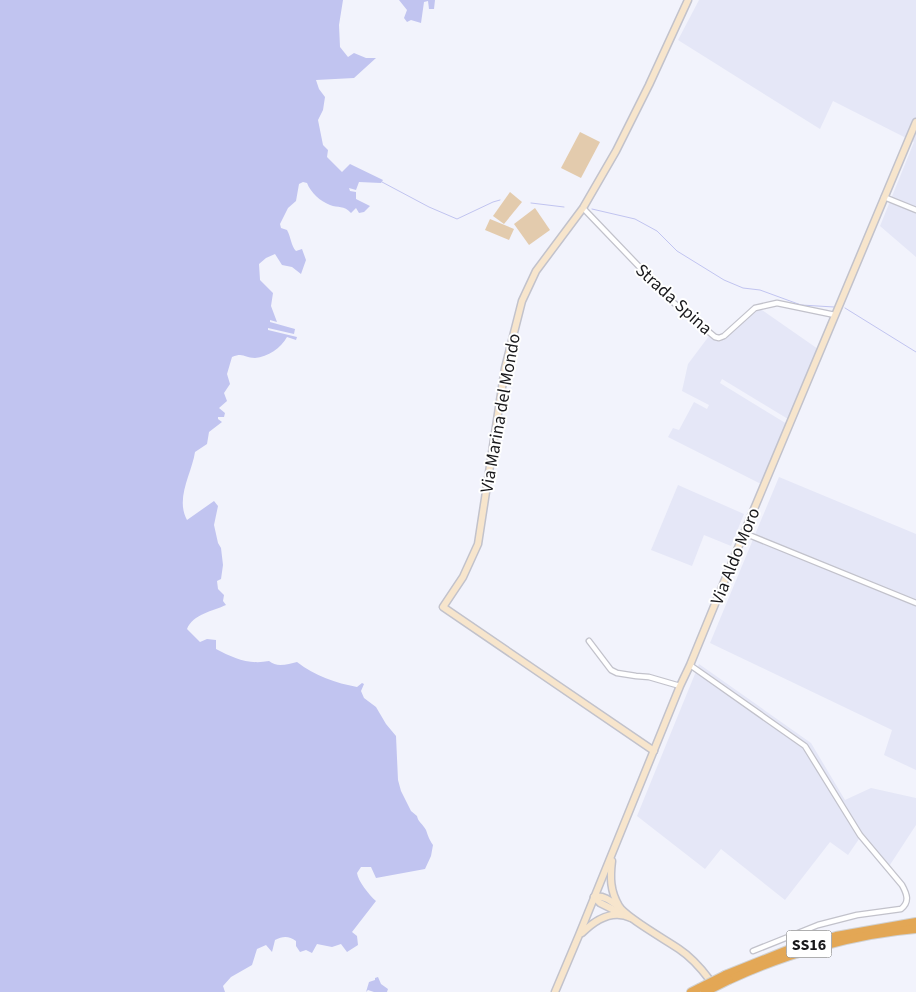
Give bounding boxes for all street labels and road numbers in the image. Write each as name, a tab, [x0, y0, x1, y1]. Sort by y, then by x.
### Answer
street label: Strada Spina	[630, 258, 718, 341]
street label: Via Marina del Mondo	[474, 332, 527, 495]
street label: Via Aldo Moro	[705, 504, 766, 609]
road number: SS16	[786, 931, 832, 958]

